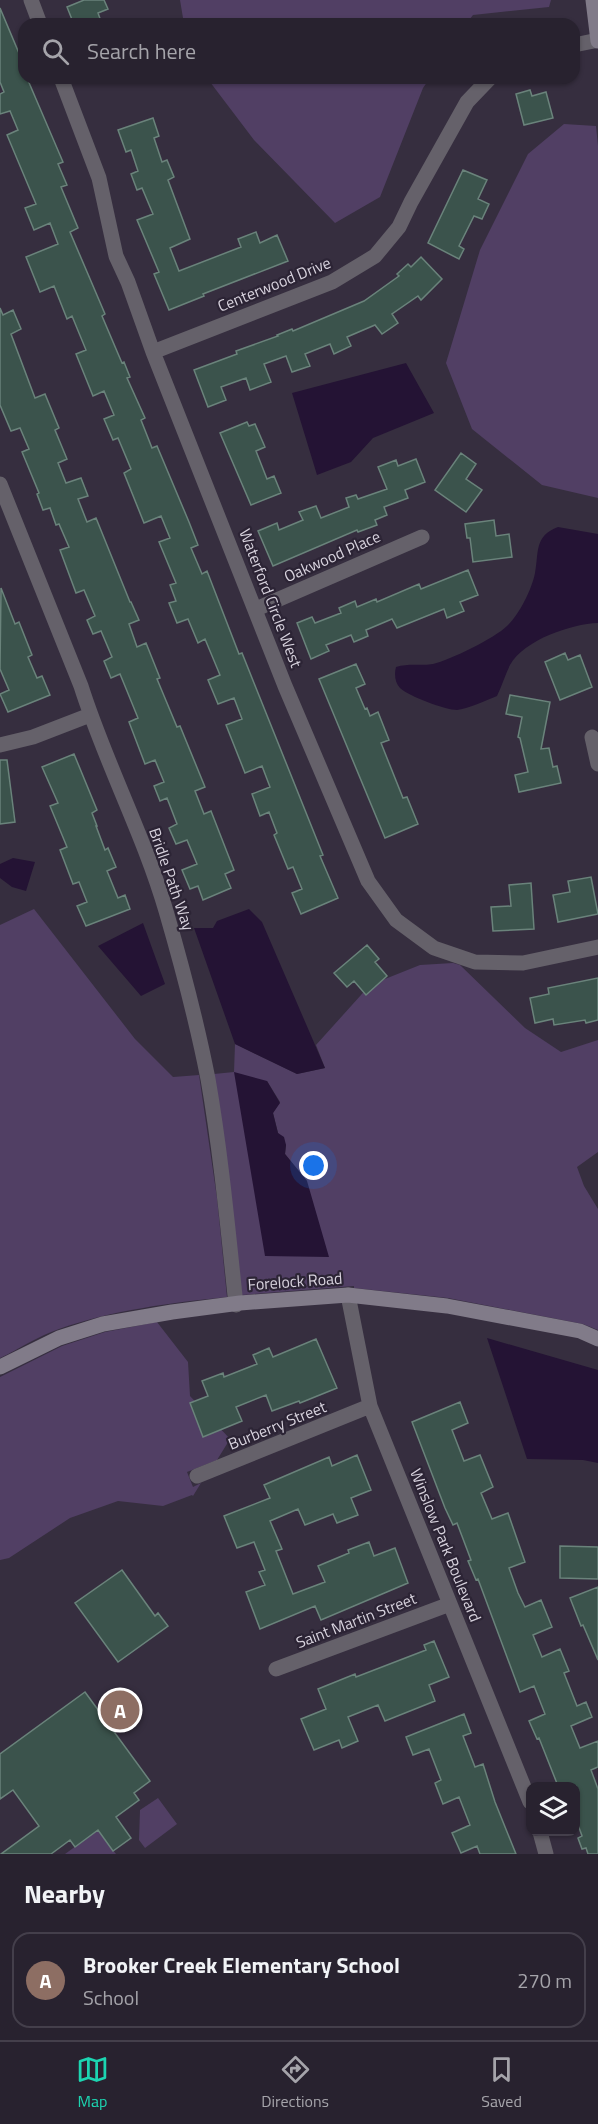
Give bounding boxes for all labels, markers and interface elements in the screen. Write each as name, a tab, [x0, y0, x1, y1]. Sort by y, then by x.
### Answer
search box	[18, 18, 580, 84]
text: Search here	[87, 34, 196, 68]
icon: search	[39, 35, 72, 68]
street label: Centerwood Drive	[214, 250, 334, 318]
street label: Oakwood Place	[280, 524, 384, 588]
street label: Waterford Circle West	[233, 525, 309, 671]
street label: Bridle Path Way	[143, 824, 201, 934]
your location	[299, 1151, 328, 1180]
street label: Forelock Road	[247, 1266, 343, 1296]
street label: Burberry Street	[224, 1394, 330, 1456]
street label: Winslow Park Boulevard	[404, 1465, 488, 1625]
street label: Saint Martin Street	[292, 1586, 420, 1654]
pin: A	[100, 1688, 140, 1732]
map controls	[526, 1782, 580, 1836]
button: layers	[526, 1782, 580, 1836]
text: Nearby	[24, 1874, 105, 1913]
text: Brooker Creek Elementary School	[83, 1948, 400, 1982]
text: A	[39, 1965, 52, 1996]
text: 270 m	[517, 1965, 572, 1996]
text: School	[83, 1982, 139, 2013]
tab: Map	[76, 2053, 109, 2113]
tab: Directions	[261, 2053, 329, 2113]
tab: Saved	[481, 2053, 522, 2113]

